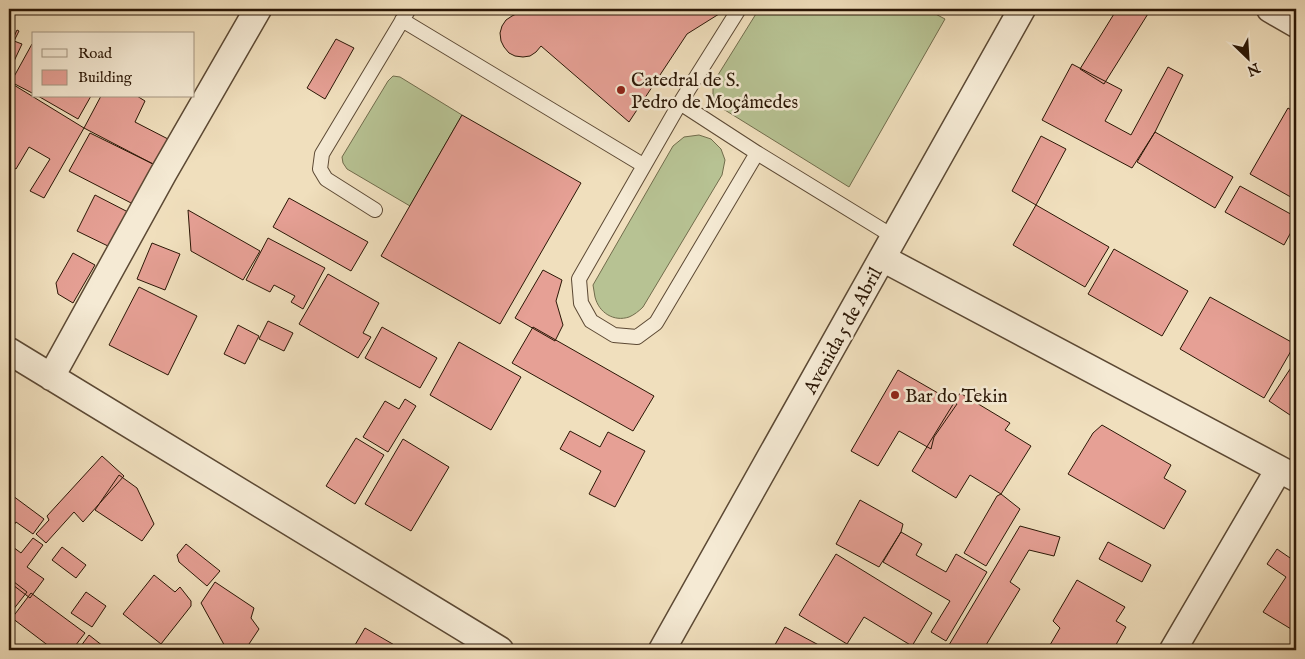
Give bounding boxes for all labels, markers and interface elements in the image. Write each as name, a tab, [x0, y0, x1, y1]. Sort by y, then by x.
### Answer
legend	[32, 32, 195, 98]
north arrow	[1222, 32, 1272, 82]
text: Road	[78, 44, 113, 63]
text: N	[1244, 58, 1263, 80]
text: Building	[78, 68, 133, 87]
place label: Catedral de S. Pedro de Moçâmedes	[631, 69, 798, 115]
marker: Catedral de S. Pedro de Moçâmedes	[615, 84, 627, 96]
street label: Avenida 5 de Abril	[799, 263, 889, 399]
place label: Bar do Tekin	[905, 385, 1008, 409]
marker: Bar do Tekin	[889, 389, 901, 401]

